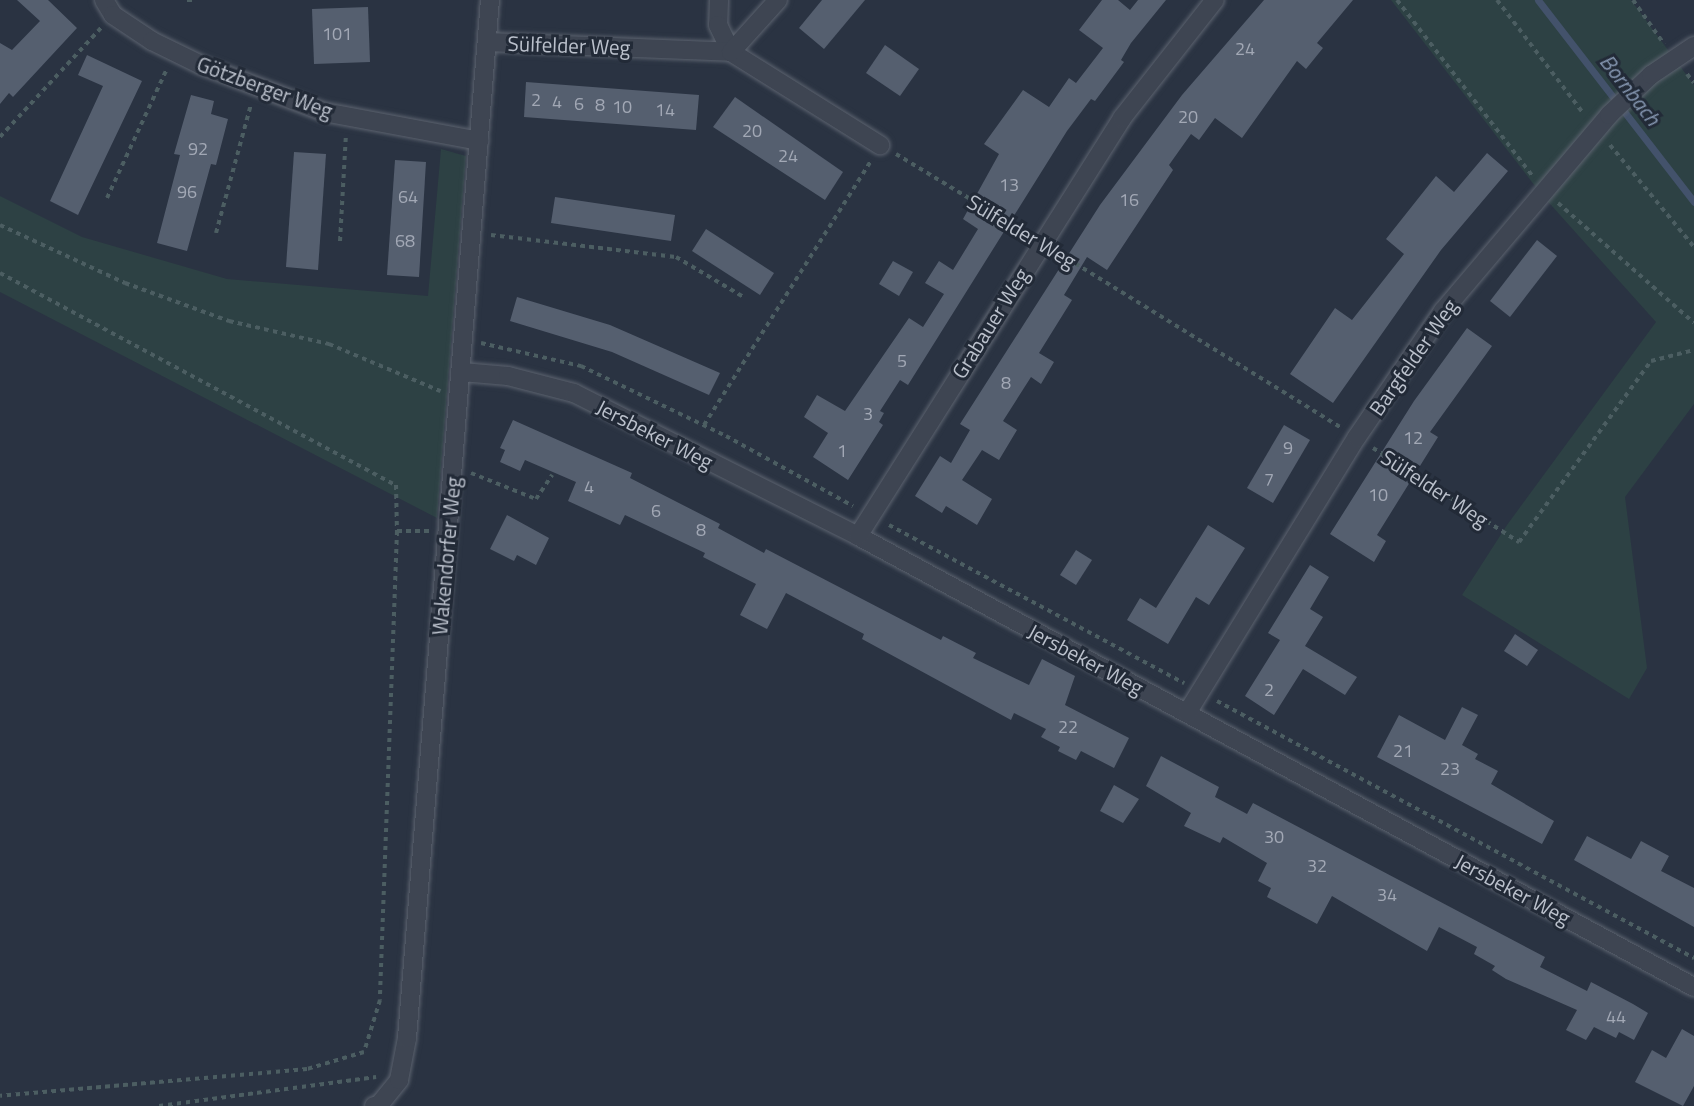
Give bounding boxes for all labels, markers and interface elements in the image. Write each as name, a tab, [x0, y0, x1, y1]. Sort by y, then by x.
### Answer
house number: 101	[322, 23, 352, 45]
street label: Sülfelder Weg	[507, 30, 631, 60]
house number: 24	[1235, 38, 1255, 60]
water label: Bornbach	[1594, 49, 1666, 131]
street label: Götzberger Weg	[194, 51, 336, 123]
house number: 2	[531, 89, 541, 111]
house number: 4	[552, 91, 562, 113]
house number: 6	[574, 93, 584, 115]
house number: 8	[595, 94, 605, 116]
house number: 10	[612, 96, 632, 118]
house number: 14	[655, 99, 675, 121]
house number: 20	[1178, 106, 1198, 128]
house number: 20	[742, 120, 762, 142]
house number: 92	[188, 138, 208, 160]
house number: 24	[778, 145, 798, 167]
house number: 13	[999, 174, 1019, 196]
house number: 96	[177, 181, 197, 203]
house number: 64	[398, 186, 418, 208]
street label: Sülfelder Weg	[963, 189, 1081, 273]
house number: 16	[1119, 189, 1139, 211]
house number: 68	[395, 230, 415, 252]
street label: Grabauer Weg	[946, 263, 1034, 383]
street label: Bargfelder Weg	[1363, 294, 1463, 420]
house number: 5	[897, 350, 907, 372]
house number: 8	[1001, 372, 1011, 394]
street label: Jersbeker Weg	[593, 394, 717, 474]
house number: 3	[863, 403, 873, 425]
house number: 12	[1403, 427, 1423, 449]
house number: 9	[1283, 437, 1293, 459]
house number: 1	[837, 440, 847, 462]
street label: Sülfelder Weg	[1377, 444, 1493, 532]
house number: 7	[1264, 469, 1274, 491]
street label: Wakendorfer Weg	[427, 476, 465, 636]
house number: 4	[584, 476, 594, 498]
house number: 10	[1368, 484, 1388, 506]
house number: 6	[651, 500, 661, 522]
house number: 8	[696, 519, 706, 541]
street label: Jersbeker Weg	[1024, 618, 1148, 700]
house number: 2	[1264, 679, 1274, 701]
house number: 22	[1058, 716, 1078, 738]
house number: 21	[1393, 740, 1413, 762]
house number: 23	[1440, 758, 1460, 780]
house number: 30	[1264, 826, 1284, 848]
street label: Jersbeker Weg	[1451, 848, 1575, 930]
house number: 32	[1307, 855, 1327, 877]
house number: 34	[1377, 884, 1397, 906]
house number: 44	[1606, 1006, 1626, 1028]

